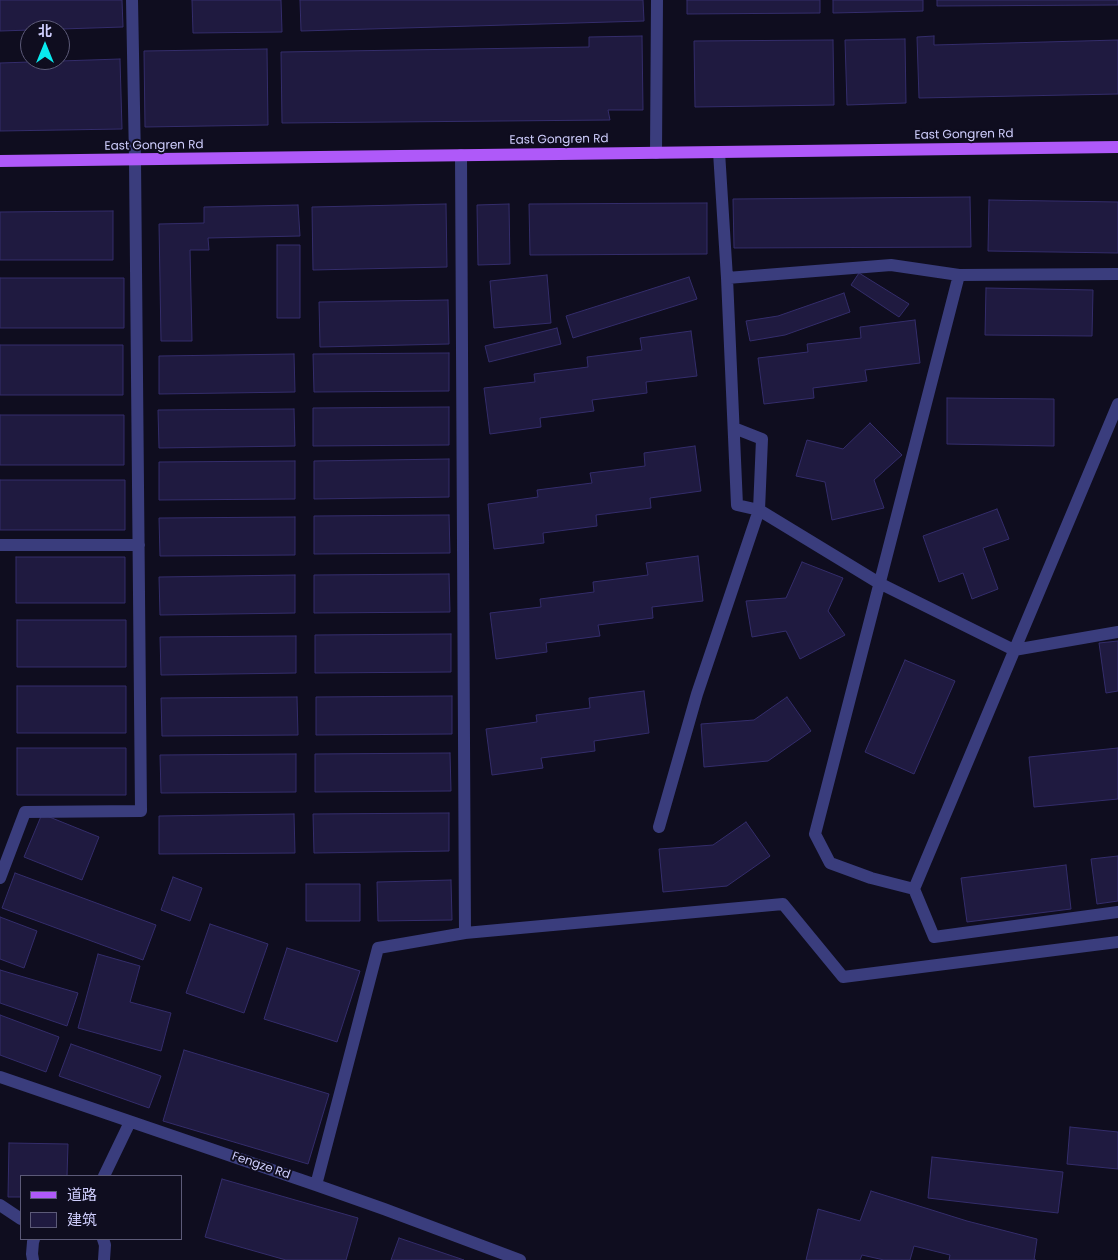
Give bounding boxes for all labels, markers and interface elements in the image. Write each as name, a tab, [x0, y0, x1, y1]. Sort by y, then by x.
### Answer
north arrow	[20, 20, 70, 70]
text: 北	[38, 21, 52, 41]
street label: East Gongren Rd	[914, 127, 1014, 143]
street label: East Gongren Rd	[509, 132, 609, 148]
street label: East Gongren Rd	[104, 138, 204, 154]
street label: Fengze Rd	[230, 1149, 292, 1183]
legend	[20, 1175, 182, 1240]
text: 道路	[67, 1184, 97, 1205]
text: 建筑	[67, 1209, 97, 1230]

